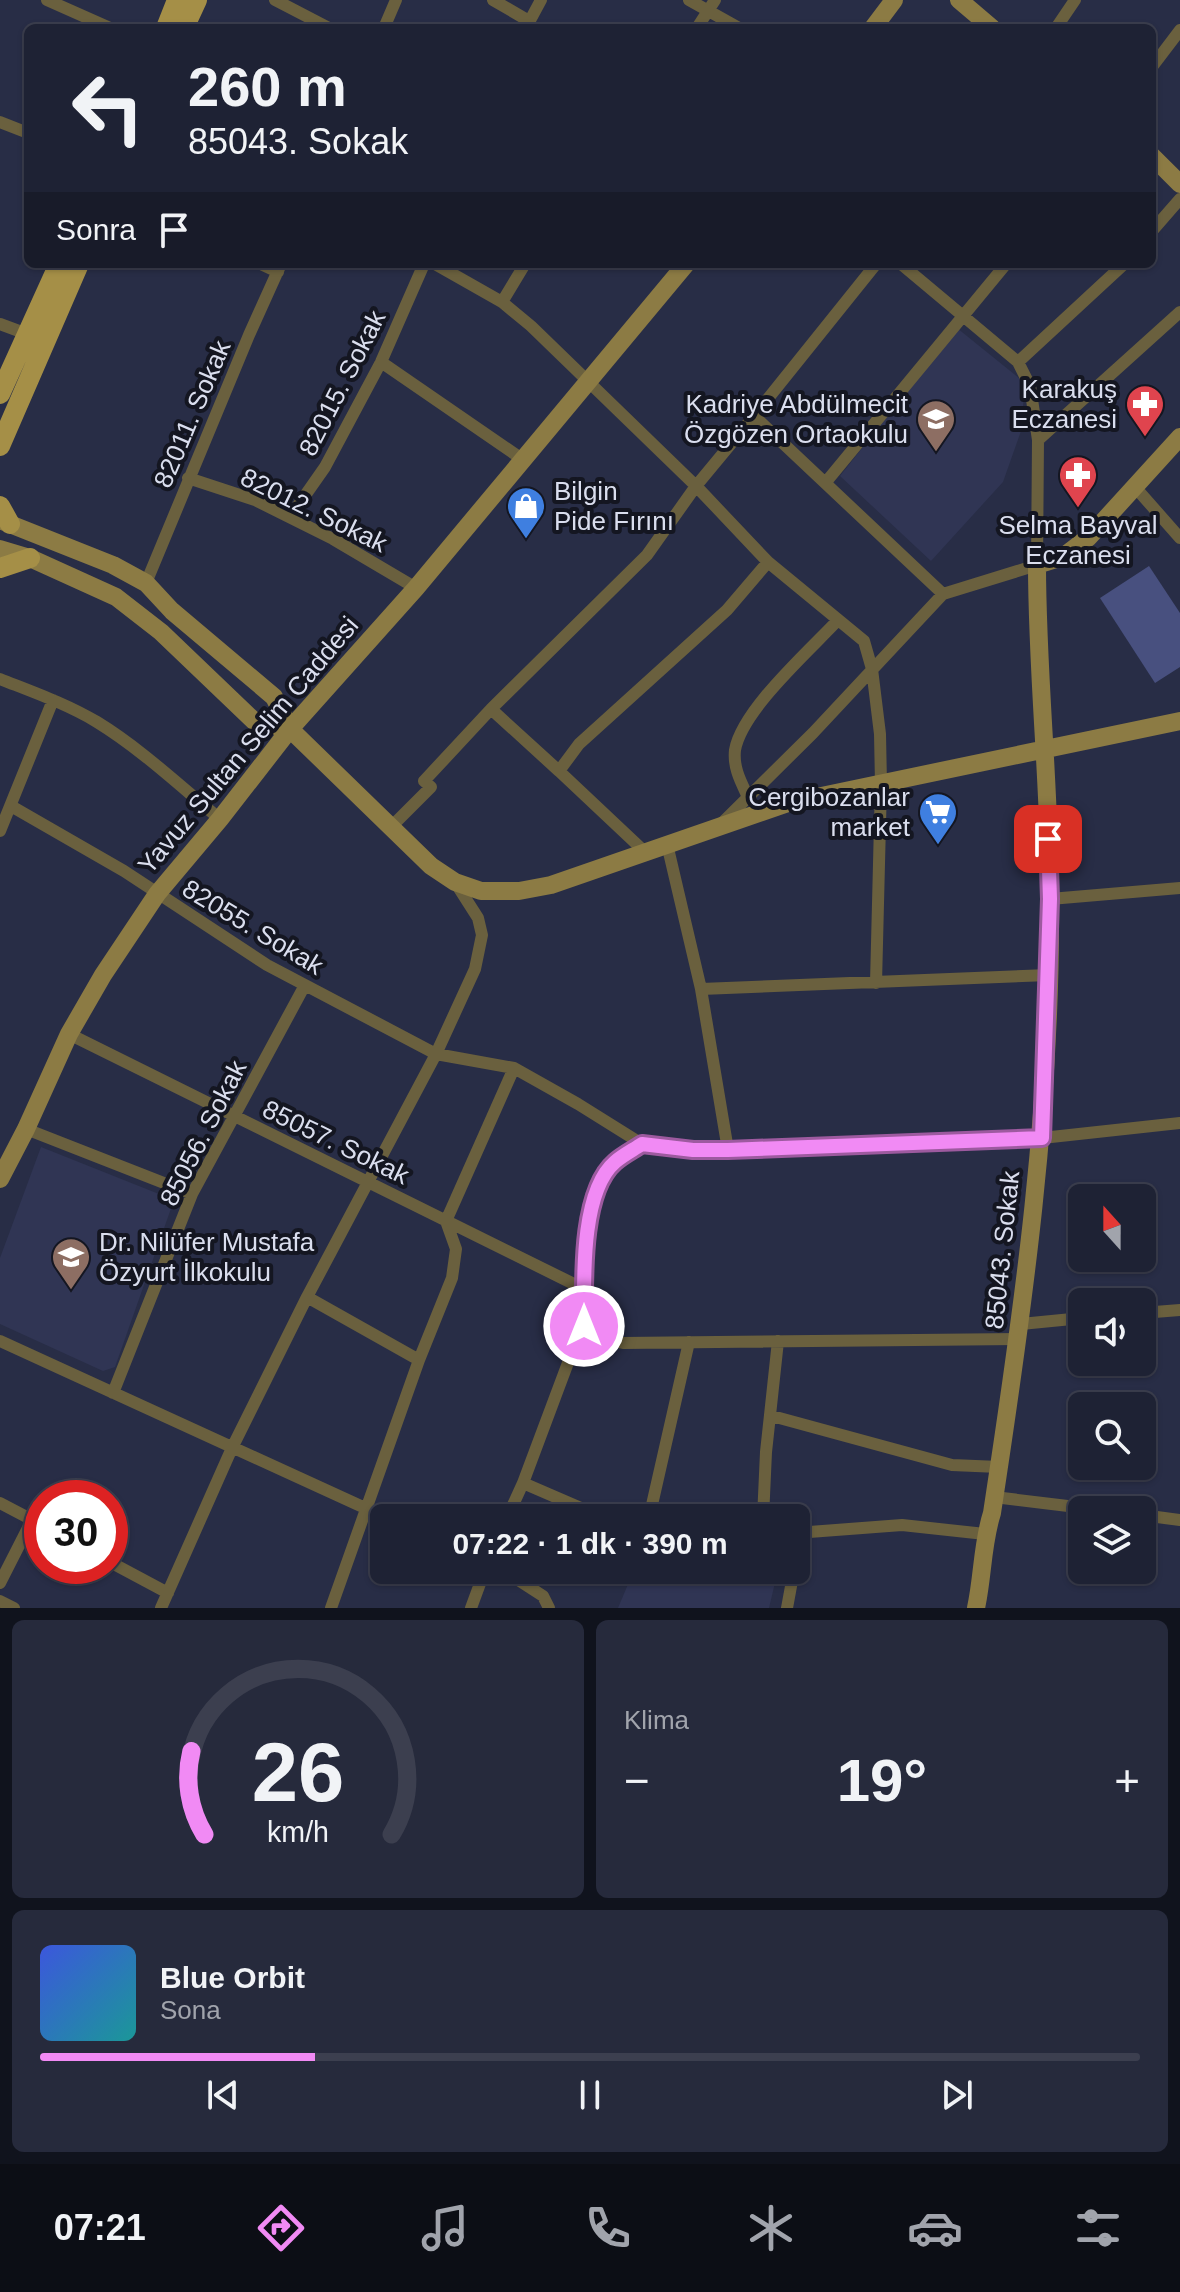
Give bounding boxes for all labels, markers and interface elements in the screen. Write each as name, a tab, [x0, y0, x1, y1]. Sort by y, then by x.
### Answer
text: 260 m	[188, 55, 347, 118]
icon: left	[56, 56, 160, 160]
text: 85043. Sokak	[188, 121, 408, 162]
icon: arrive	[152, 208, 196, 252]
text: Sonra	[56, 213, 136, 246]
street label: 82015. Sokak	[293, 304, 392, 461]
street label: 82011. Sokak	[148, 335, 237, 492]
place label: Karakuş Eczanesi	[1012, 374, 1117, 434]
pharmacy icon: Karakuş Eczanesi	[1124, 383, 1166, 438]
place label: Kadriye Abdülmecit Özgözen Ortaokulu	[684, 389, 909, 449]
school or university icon: Kadriye Abdülmecit Özgözen Ortaokulu	[915, 398, 957, 453]
pharmacy icon: Selma Bayval Eczanesi	[1057, 454, 1099, 509]
street label: 82012. Sokak	[236, 462, 393, 559]
place label: Bilgin Pide Fırını	[554, 476, 674, 536]
shop icon: Bilgin Pide Fırını	[505, 485, 547, 540]
place label: Selma Bayval Eczanesi	[999, 510, 1157, 570]
street label: Yavuz Sultan Selim Caddesi	[132, 610, 364, 880]
place label: Cergibozanlar market	[748, 782, 911, 842]
supermarket icon: Cergibozanlar market	[917, 791, 959, 846]
pin	[1014, 805, 1082, 873]
icon: arrive	[1026, 817, 1070, 861]
street label: 82055. Sokak	[177, 873, 330, 981]
street label: 85056. Sokak	[154, 1054, 253, 1211]
street label: 85057. Sokak	[258, 1094, 415, 1191]
street label: 85043. Sokak	[979, 1168, 1025, 1331]
north arrow	[1068, 1184, 1156, 1272]
map controls	[1068, 1184, 1156, 1584]
place label: Dr. Nilüfer Mustafa Özyurt İlkokulu	[99, 1227, 315, 1287]
school or university icon: Dr. Nilüfer Mustafa Özyurt İlkokulu	[50, 1236, 92, 1291]
position arrow	[542, 1284, 626, 1368]
button: sound	[1068, 1288, 1156, 1376]
button: search	[1068, 1392, 1156, 1480]
speed limit sign: 30	[24, 1480, 128, 1584]
button: layers	[1068, 1496, 1156, 1584]
text: 07:22 · 1 dk · 390 m	[452, 1527, 728, 1560]
text: Klima	[624, 1705, 689, 1735]
text: 26	[252, 1726, 344, 1819]
text: 19°	[837, 1747, 927, 1814]
text: −	[624, 1756, 650, 1805]
text: +	[1114, 1756, 1140, 1805]
text: km/h	[267, 1816, 329, 1848]
text: Blue Orbit	[160, 1961, 305, 1994]
text: Sona	[160, 1995, 221, 2025]
icon: previous	[201, 2073, 245, 2117]
icon: pause	[568, 2073, 612, 2117]
icon: next	[935, 2073, 979, 2117]
icon: directions	[253, 2200, 309, 2256]
icon: music	[417, 2200, 473, 2256]
icon: phone	[580, 2200, 636, 2256]
icon: climate	[743, 2200, 799, 2256]
icon: car	[907, 2200, 963, 2256]
icon: filters	[1070, 2200, 1126, 2256]
text: 07:21	[54, 2207, 146, 2248]

